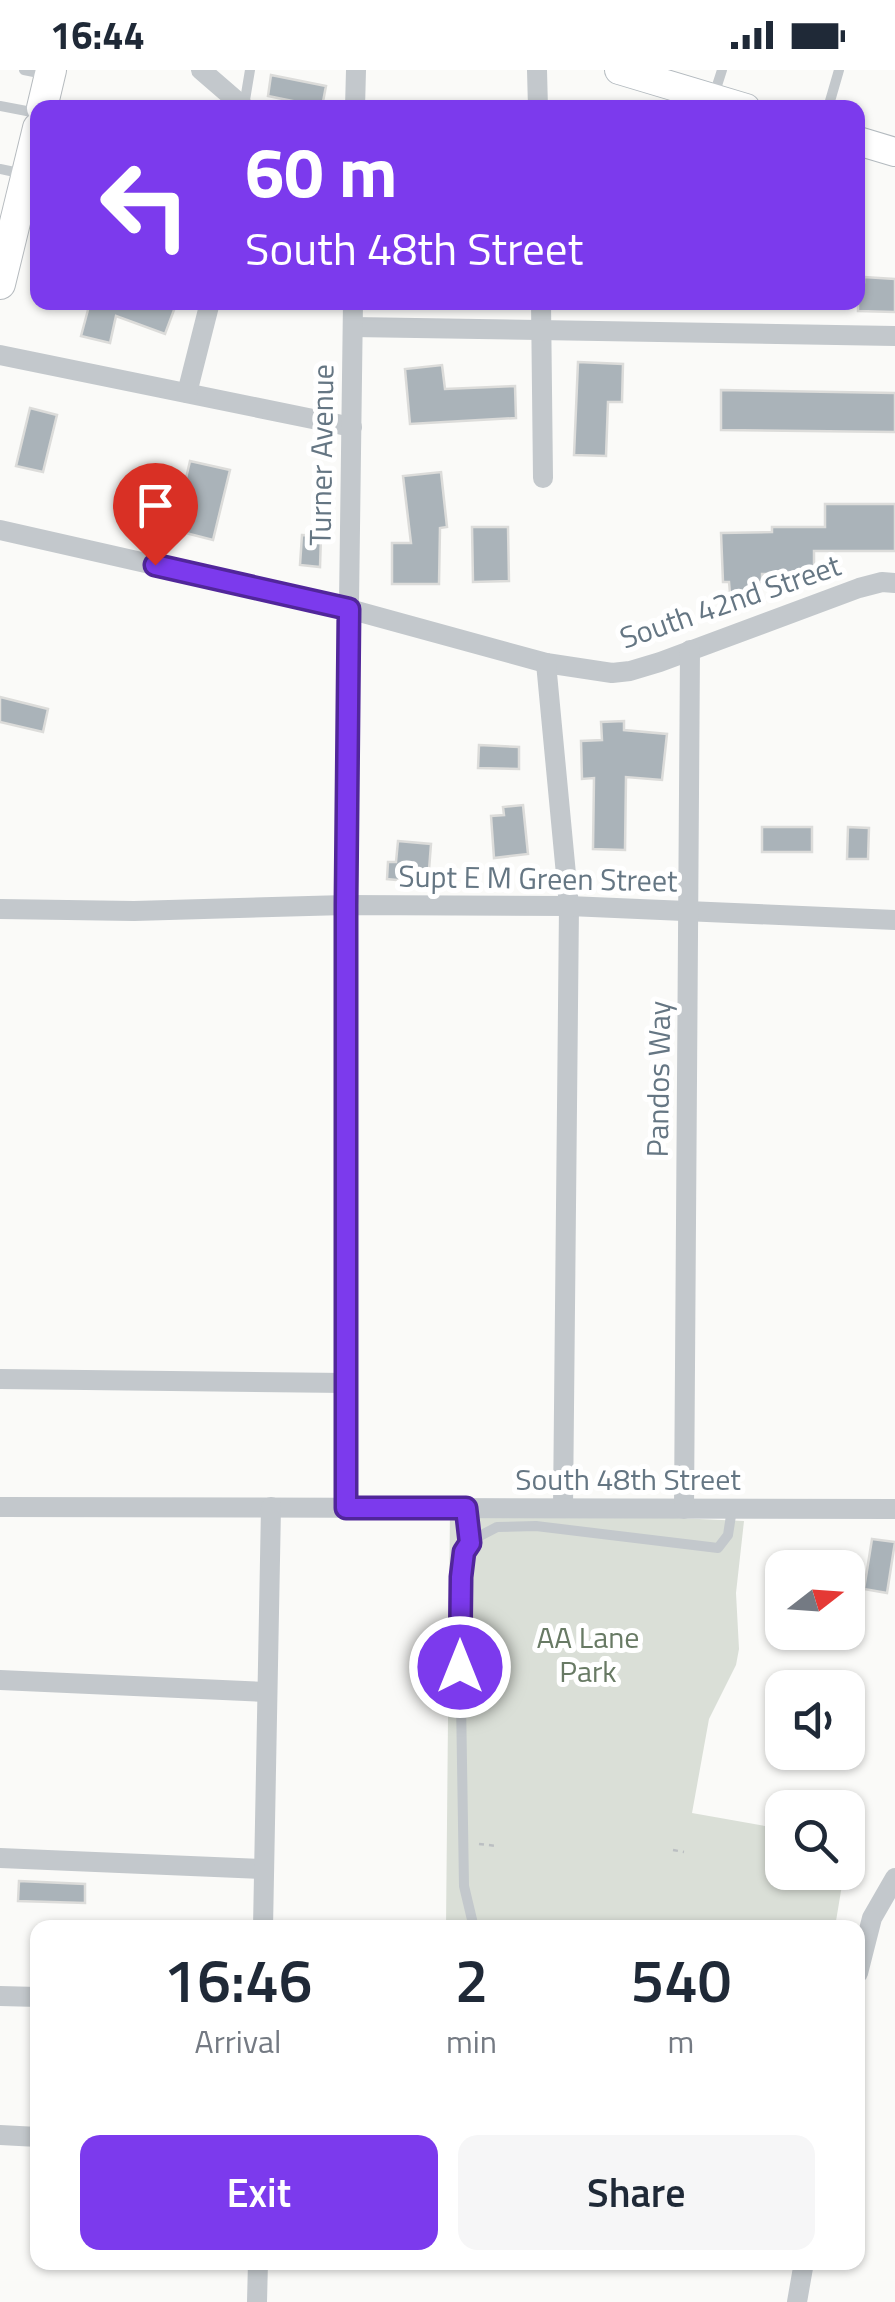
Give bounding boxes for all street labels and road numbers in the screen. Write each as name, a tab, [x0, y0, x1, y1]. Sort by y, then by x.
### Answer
street label: Turner Avenue	[296, 364, 346, 546]
street label: South 42nd Street	[613, 542, 847, 660]
street label: Supt E M Green Street	[398, 853, 678, 903]
street label: Pandos Way	[634, 1000, 682, 1158]
street label: South 48th Street	[515, 1456, 741, 1502]

